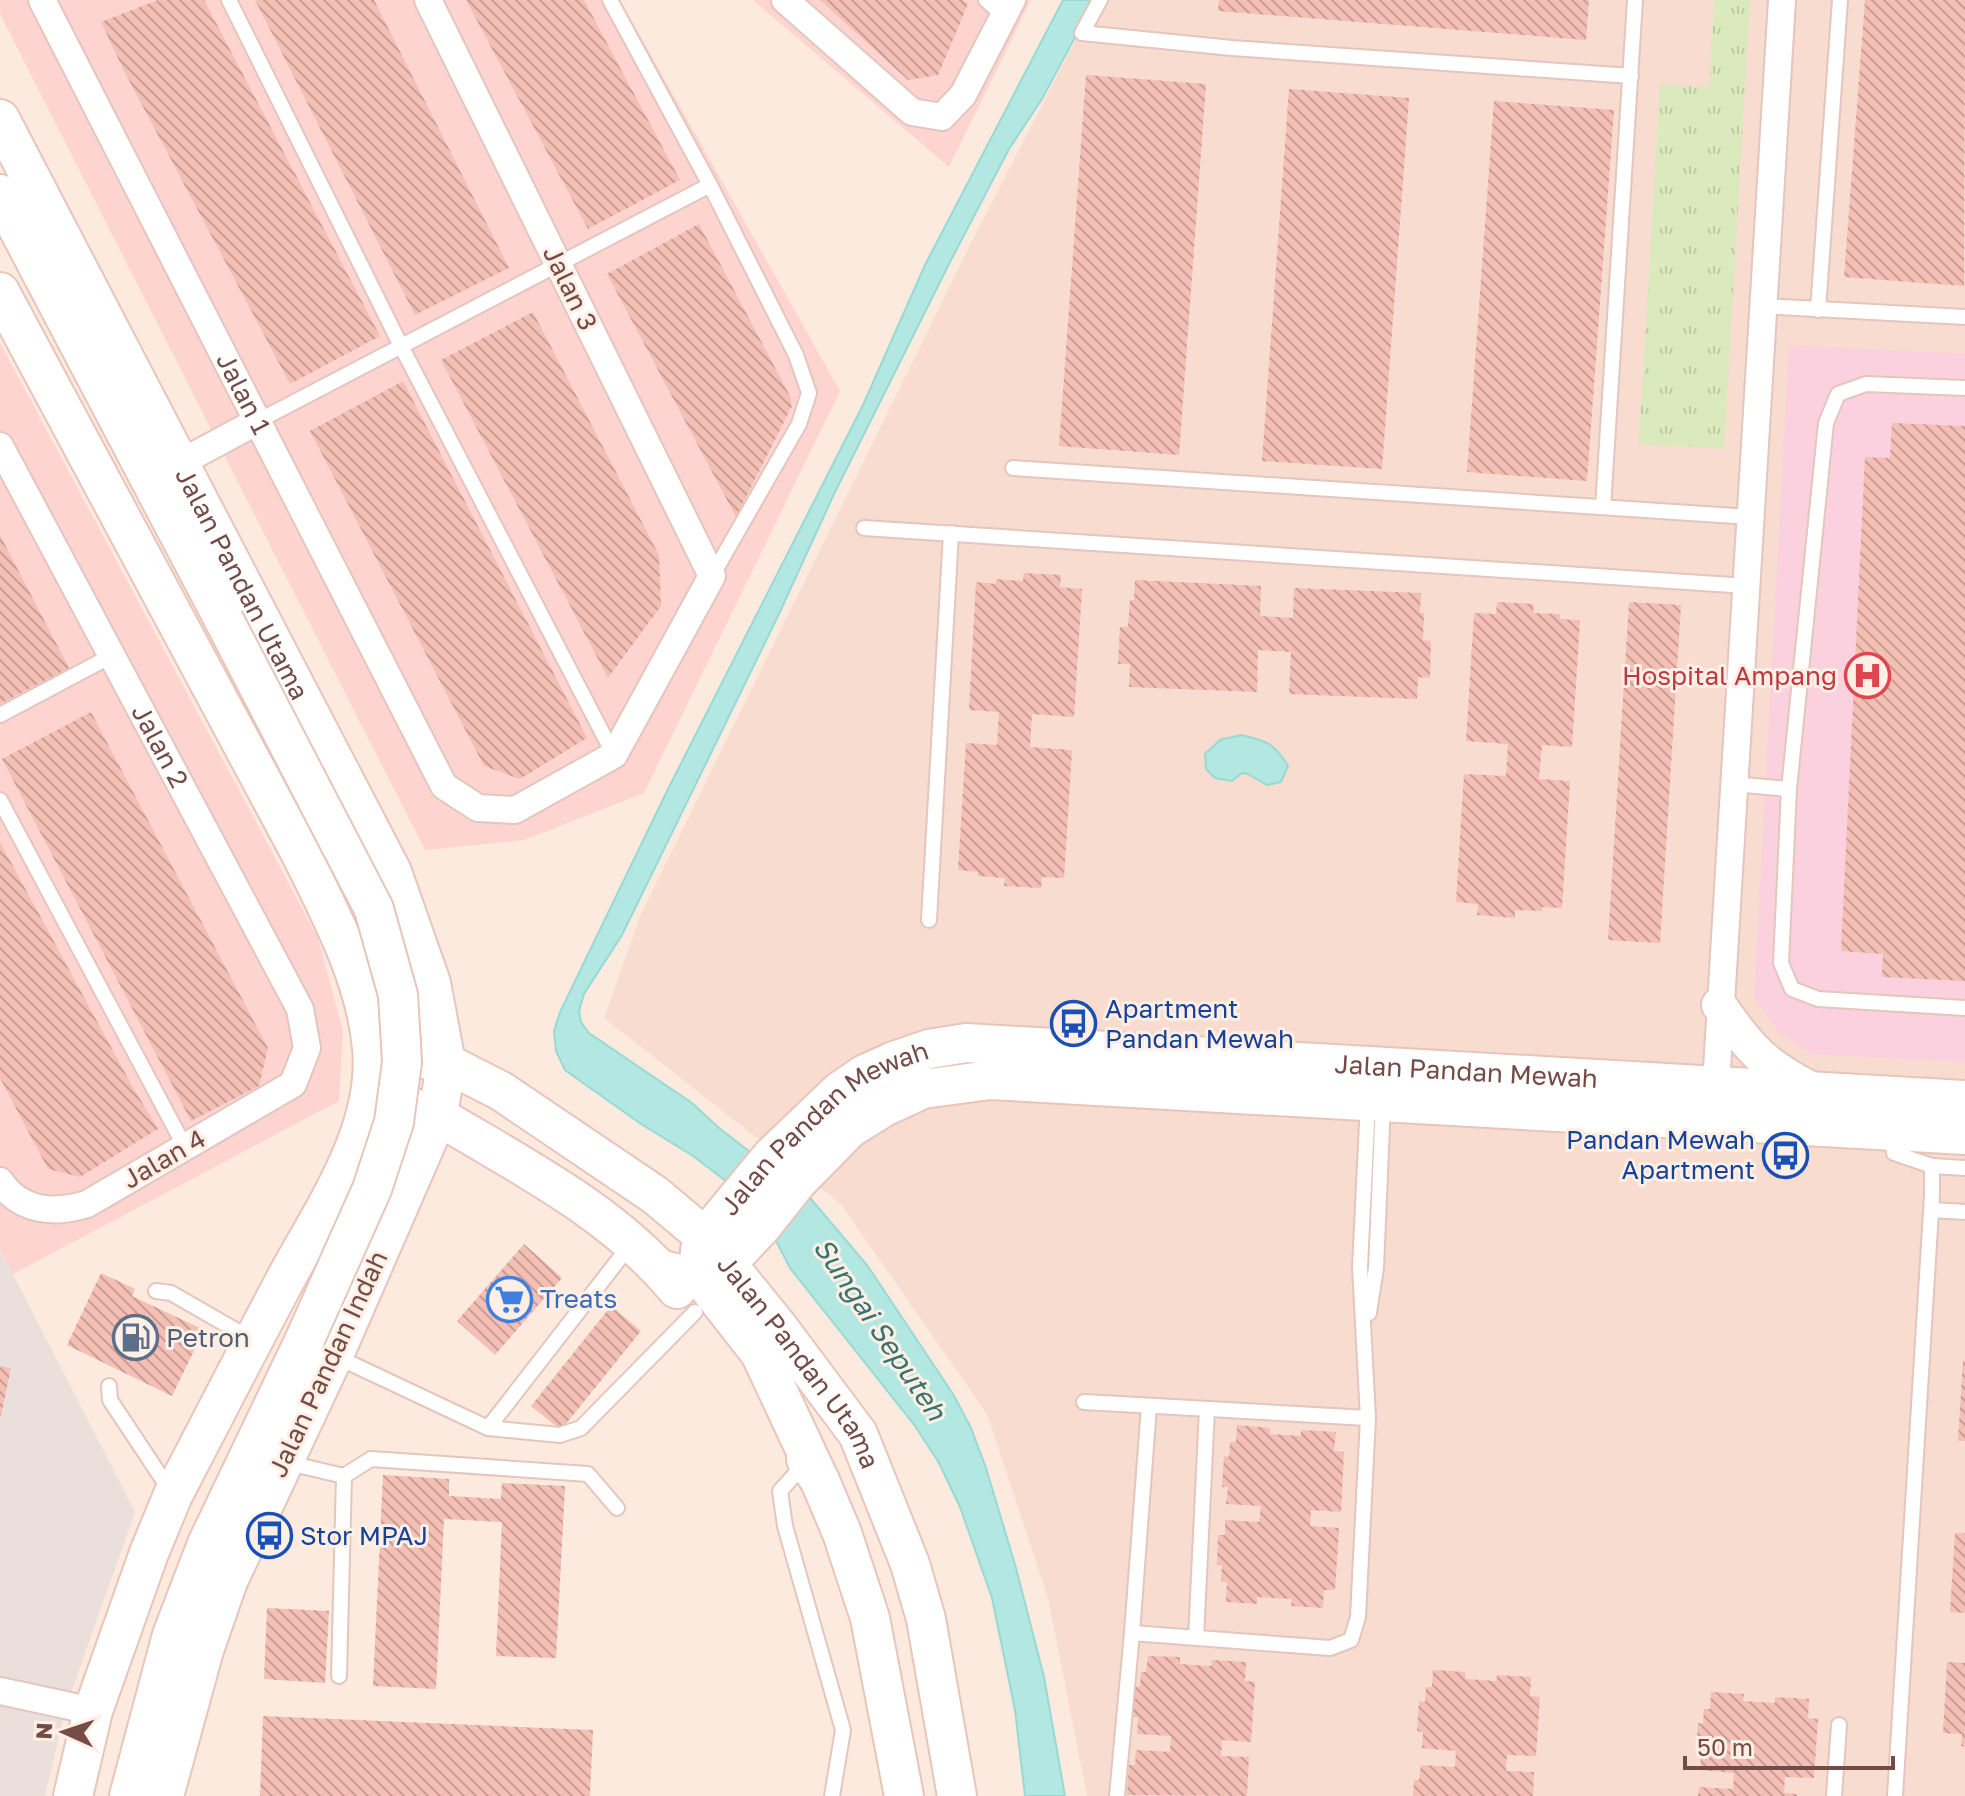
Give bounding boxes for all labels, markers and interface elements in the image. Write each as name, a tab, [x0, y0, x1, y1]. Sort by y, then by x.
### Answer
street label: Jalan 3	[537, 241, 604, 335]
street label: Jalan 1	[210, 347, 277, 439]
street label: Jalan Pandan Utama	[169, 462, 316, 705]
hospital icon: Hospital Ampang	[1844, 652, 1892, 700]
place label: Hospital Ampang	[1622, 660, 1837, 691]
street label: Jalan 2	[126, 699, 195, 793]
place label: Apartment Pandan Mewah	[1105, 993, 1294, 1054]
bus stop icon: Apartment Pandan Mewah	[1050, 1000, 1098, 1048]
street label: Jalan Pandan Mewah	[714, 1034, 932, 1221]
street label: Jalan Pandan Mewah	[1334, 1048, 1599, 1094]
street label: Jalan 4	[117, 1123, 211, 1195]
place label: Pandan Mewah Apartment	[1566, 1124, 1755, 1185]
bus stop icon: Pandan Mewah Apartment	[1762, 1131, 1810, 1179]
water label: Sungai Seputeh	[807, 1231, 955, 1428]
street label: Jalan Pandan Indah	[262, 1246, 394, 1482]
street label: Jalan Pandan Utama	[711, 1249, 886, 1473]
supermarket icon: Treats	[485, 1275, 533, 1323]
place label: Treats	[540, 1283, 617, 1314]
fuel station icon: Petron	[111, 1314, 159, 1362]
place label: Petron	[166, 1322, 250, 1353]
bus stop icon: Stor MPAJ	[245, 1512, 293, 1560]
place label: Stor MPAJ	[300, 1520, 428, 1551]
north arrow	[24, 1692, 104, 1772]
scale bar	[1685, 1720, 1893, 1770]
text: N	[30, 1722, 57, 1740]
text: 50 m	[1697, 1732, 1753, 1761]

